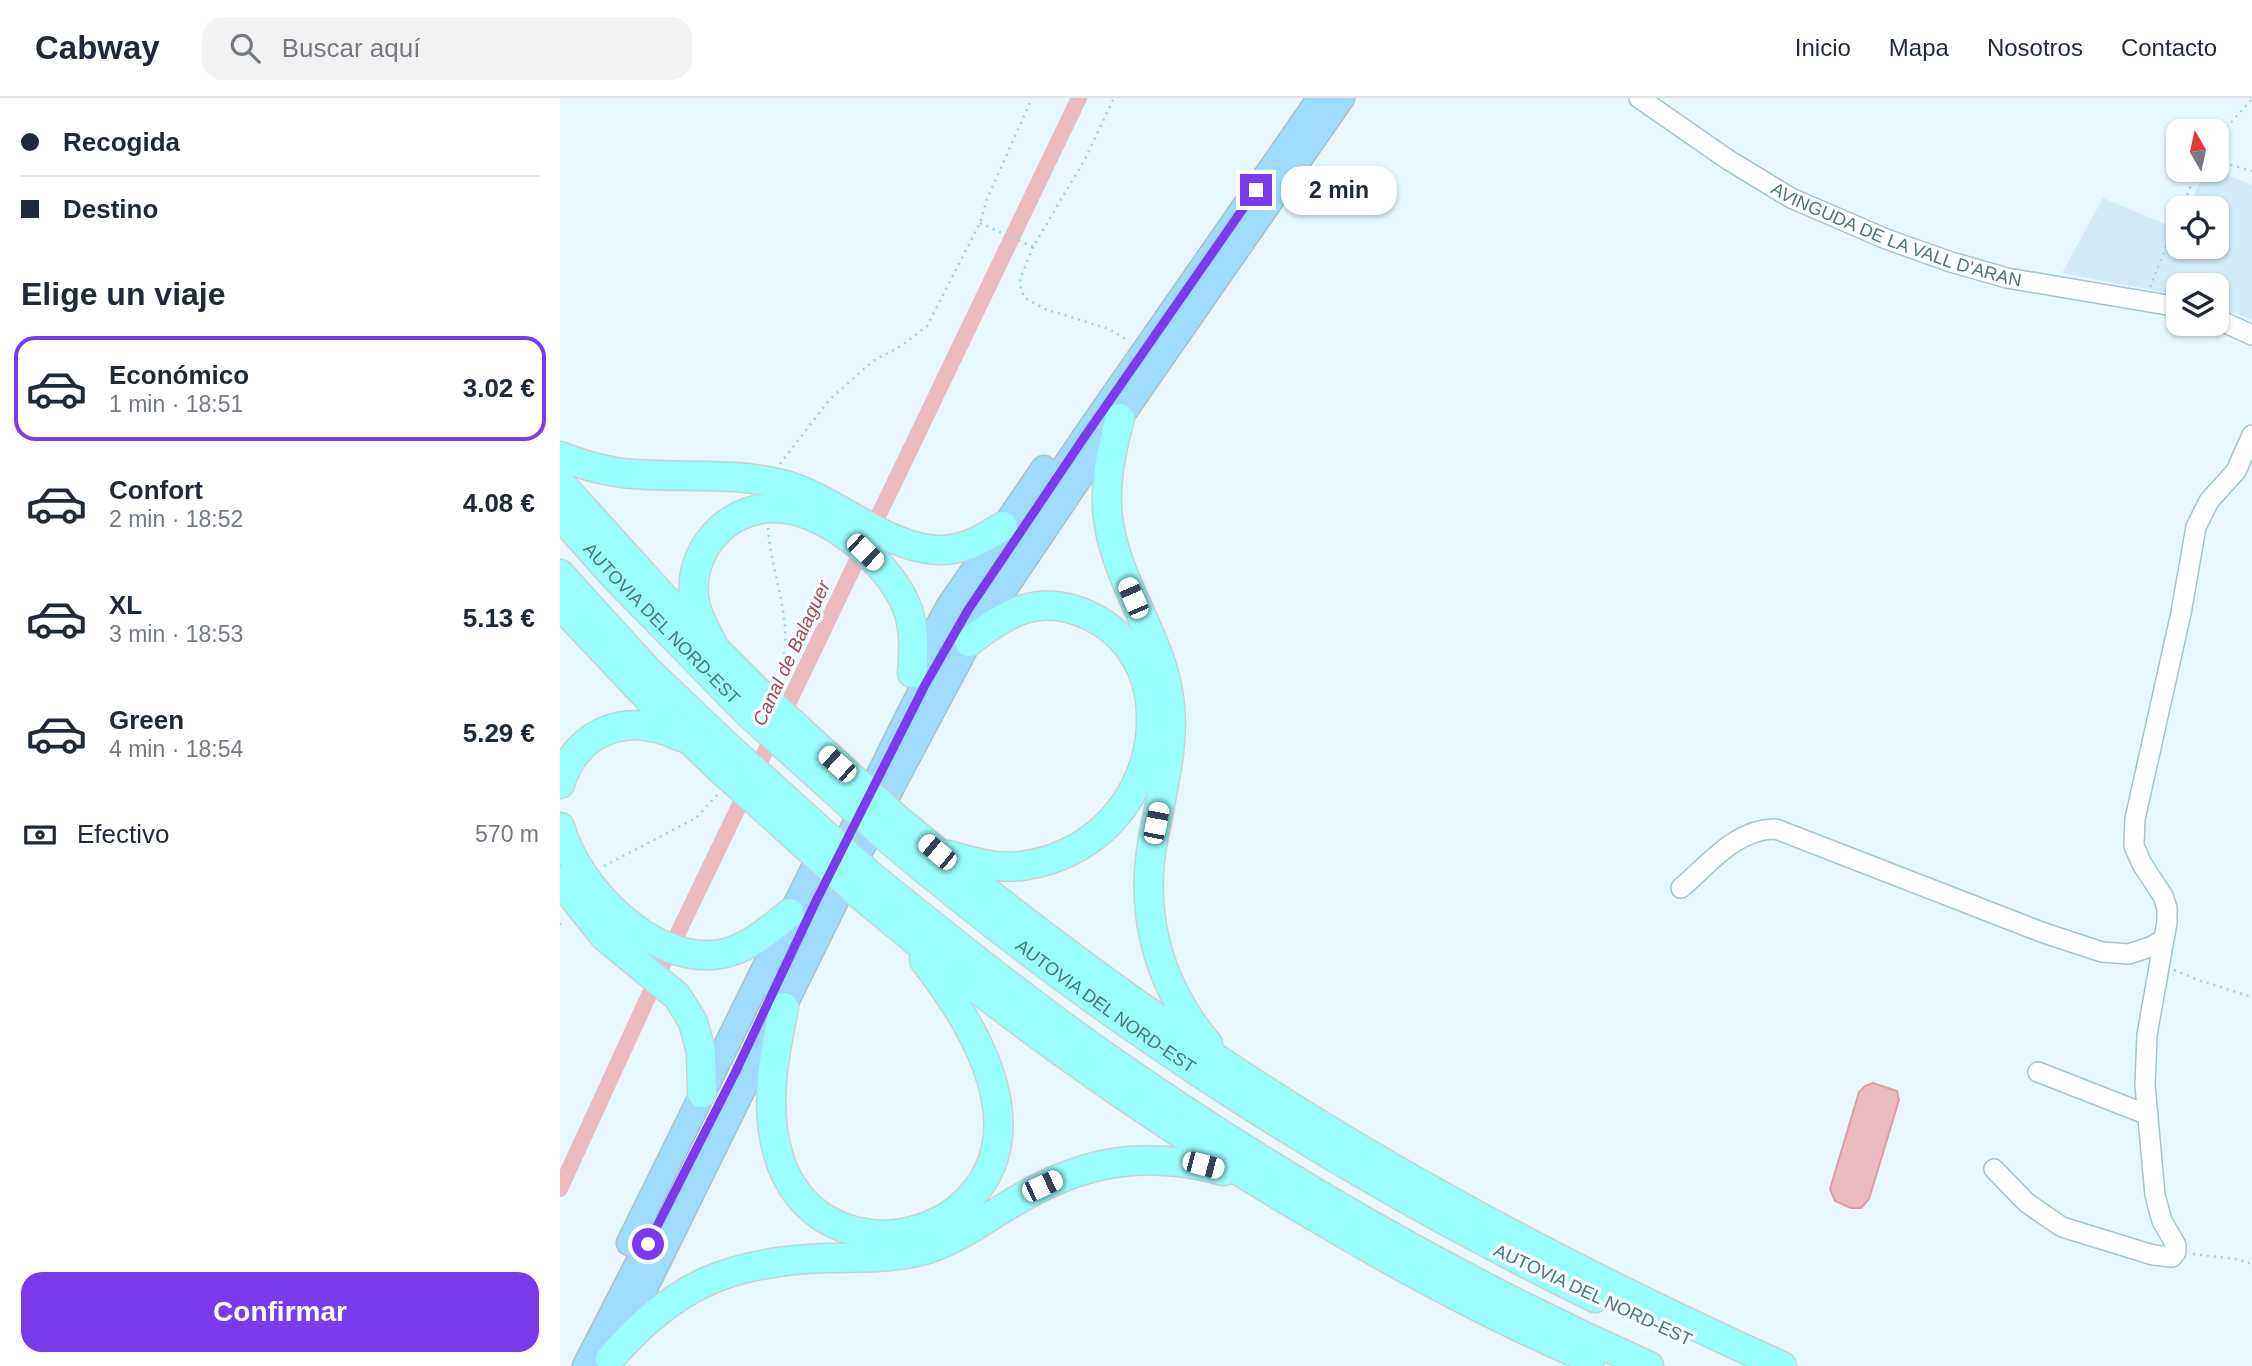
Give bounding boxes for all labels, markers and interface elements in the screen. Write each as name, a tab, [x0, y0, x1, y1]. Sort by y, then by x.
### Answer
search box	[202, 17, 692, 80]
text: Cabway	[35, 29, 160, 66]
icon: search	[226, 29, 264, 67]
text: Buscar aquí	[282, 33, 420, 63]
text: Inicio	[1795, 34, 1851, 61]
text: Mapa	[1889, 34, 1949, 61]
text: Nosotros	[1987, 34, 2083, 61]
text: Contacto	[2121, 34, 2217, 61]
north arrow	[2166, 119, 2230, 182]
map controls	[2166, 119, 2229, 336]
text: Recogida	[63, 127, 180, 157]
callout: 2 min	[1280, 166, 1396, 214]
route end	[1240, 174, 1272, 206]
text: 2 min	[1309, 177, 1369, 203]
street label: AVINGUDA DE LA VALL D'ARAN	[1768, 178, 2023, 290]
text: Destino	[63, 194, 158, 224]
button: locate	[2166, 196, 2229, 259]
button: layers	[2166, 273, 2229, 336]
text: Elige un viaje	[21, 276, 226, 312]
icon: car	[25, 357, 88, 420]
text: Económico	[109, 360, 249, 390]
text: 3.02 €	[463, 373, 535, 403]
text: 1 min · 18:51	[109, 391, 243, 417]
icon: car	[25, 472, 88, 535]
text: Confort	[109, 475, 203, 505]
text: 4.08 €	[463, 488, 535, 518]
text: 2 min · 18:52	[109, 506, 243, 532]
car	[843, 530, 888, 574]
street label: AUTOVIA DEL NORD-EST	[580, 539, 744, 709]
car	[1116, 575, 1151, 621]
water label: Canal de Balaguer	[749, 577, 835, 729]
icon: car	[25, 587, 88, 650]
text: XL	[109, 590, 142, 620]
text: 5.13 €	[463, 603, 535, 633]
text: 3 min · 18:53	[109, 621, 243, 647]
icon: car	[25, 702, 88, 765]
text: Green	[109, 705, 184, 735]
text: 5.29 €	[463, 718, 535, 748]
text: 4 min · 18:54	[109, 736, 243, 762]
car	[815, 742, 860, 786]
car	[1142, 800, 1171, 846]
icon: cash	[21, 816, 59, 854]
text: Efectivo	[77, 819, 170, 849]
text: 570 m	[475, 821, 539, 847]
car	[915, 830, 960, 874]
street label: AUTOVIA DEL NORD-EST	[1012, 935, 1199, 1077]
car	[1180, 1149, 1227, 1181]
car	[1019, 1168, 1066, 1204]
route start	[632, 1228, 664, 1260]
street label: AUTOVIA DEL NORD-EST	[1491, 1240, 1695, 1350]
button: Confirmar	[21, 1272, 539, 1352]

